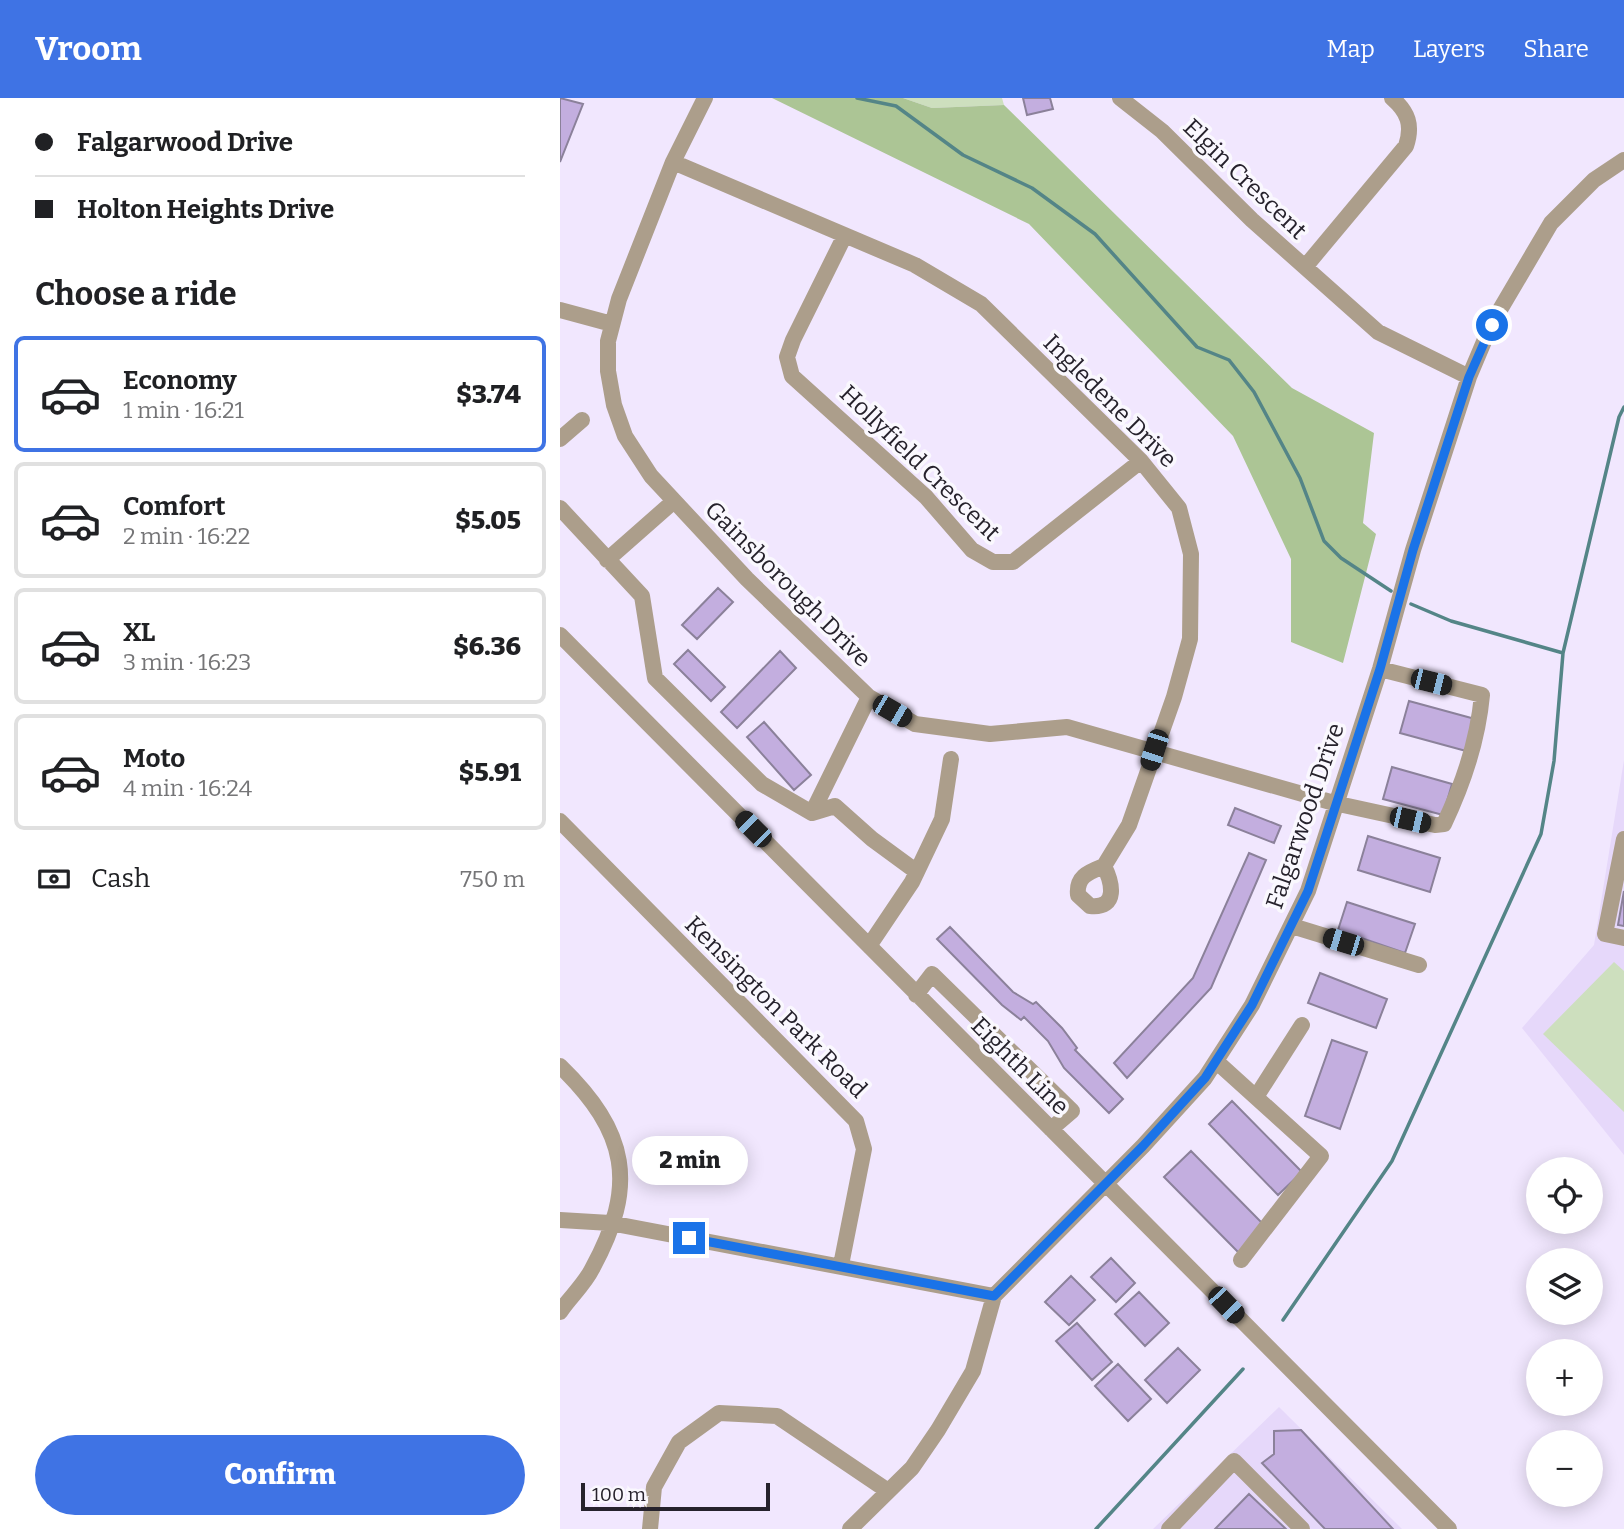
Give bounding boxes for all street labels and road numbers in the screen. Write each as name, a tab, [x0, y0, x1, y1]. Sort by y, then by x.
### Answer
street label: Elgin Crescent	[1178, 113, 1313, 245]
street label: Ingledene Drive	[1038, 329, 1182, 473]
street label: Hollyfield Crescent	[834, 379, 1006, 547]
street label: Gainsborough Drive	[699, 495, 877, 673]
street label: Falgarwood Drive	[1260, 720, 1350, 912]
street label: Kensington Park Road	[679, 910, 873, 1104]
street label: Eighth Line	[965, 1011, 1075, 1121]

